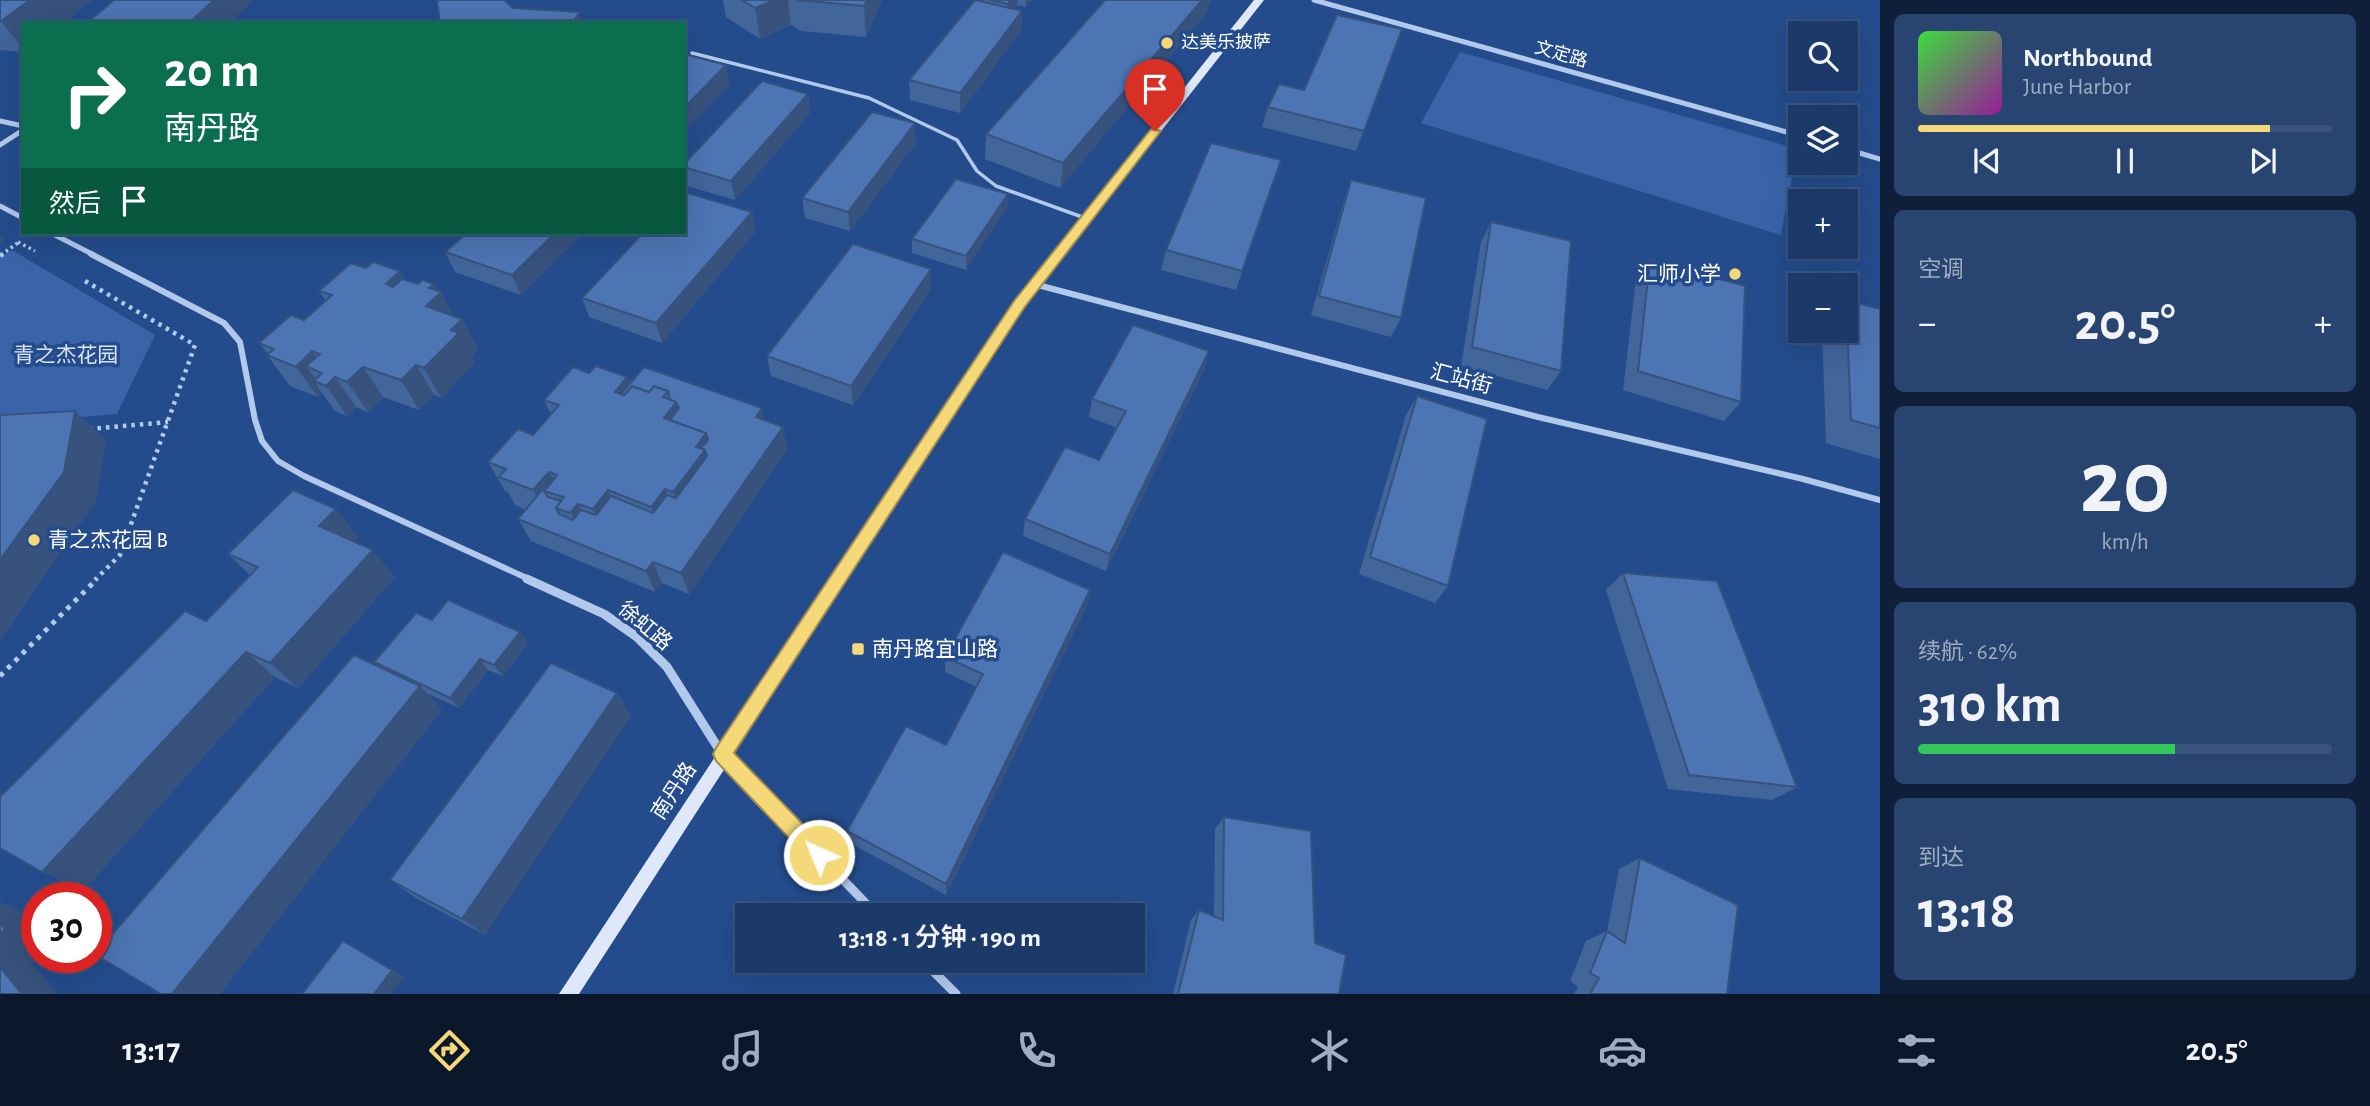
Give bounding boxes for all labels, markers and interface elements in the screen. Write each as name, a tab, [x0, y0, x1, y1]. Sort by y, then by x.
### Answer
map controls	[1788, 21, 1858, 343]
button: search	[1788, 21, 1858, 91]
place label: 达美乐披萨	[1181, 32, 1271, 52]
marker: 达美乐披萨	[1159, 35, 1175, 51]
street label: 文定路	[1533, 37, 1590, 71]
text: Northbound	[2023, 45, 2152, 71]
text: 20 m	[164, 47, 260, 96]
icon: right	[49, 49, 140, 140]
pin	[1125, 59, 1185, 131]
icon: arrive	[1136, 70, 1174, 108]
text: June Harbor	[2023, 76, 2131, 99]
button: layers	[1788, 105, 1858, 175]
text: 南丹路	[164, 113, 260, 145]
icon: previous	[1968, 142, 2006, 180]
icon: pause	[2106, 142, 2144, 180]
icon: next	[2244, 142, 2282, 180]
icon: arrive	[115, 182, 153, 220]
button: +	[1788, 189, 1858, 259]
text: 然后	[49, 191, 101, 217]
text: 空调	[1918, 259, 1964, 282]
place label: 汇师小学	[1637, 263, 1721, 285]
marker: 汇师小学	[1727, 266, 1743, 282]
button: −	[1788, 273, 1858, 343]
text: 20.5°	[2074, 297, 2176, 349]
text: −	[1918, 305, 1936, 343]
text: +	[2314, 305, 2332, 343]
park label: 青之杰花园	[14, 344, 119, 366]
street label: 汇站街	[1428, 360, 1494, 397]
text: 20	[2080, 438, 2170, 529]
place label: 青之杰花园 B	[48, 529, 168, 551]
text: km/h	[2101, 531, 2149, 554]
marker: 青之杰花园 B	[26, 532, 42, 548]
street label: 徐虹路	[614, 597, 677, 654]
place label: 南丹路宜山路	[872, 638, 998, 660]
marker: 南丹路宜山路	[850, 641, 866, 657]
text: 续航 · 62%	[1918, 641, 2017, 664]
text: 310 km	[1918, 679, 2062, 731]
street label: 南丹路	[647, 758, 700, 823]
position arrow	[782, 818, 856, 892]
text: 到达	[1918, 847, 1964, 870]
speed limit sign: 30	[21, 882, 112, 973]
text: 13:18	[1918, 885, 2015, 937]
text: 13:18 · 1 分钟 · 190 m	[839, 925, 1041, 951]
icon: directions	[425, 1026, 474, 1075]
icon: music	[718, 1026, 767, 1075]
icon: phone	[1012, 1026, 1061, 1075]
icon: climate	[1305, 1026, 1354, 1075]
icon: car	[1598, 1026, 1647, 1075]
icon: filters	[1892, 1026, 1941, 1075]
text: 13:17	[122, 1034, 180, 1066]
text: 20.5°	[2185, 1034, 2248, 1066]

